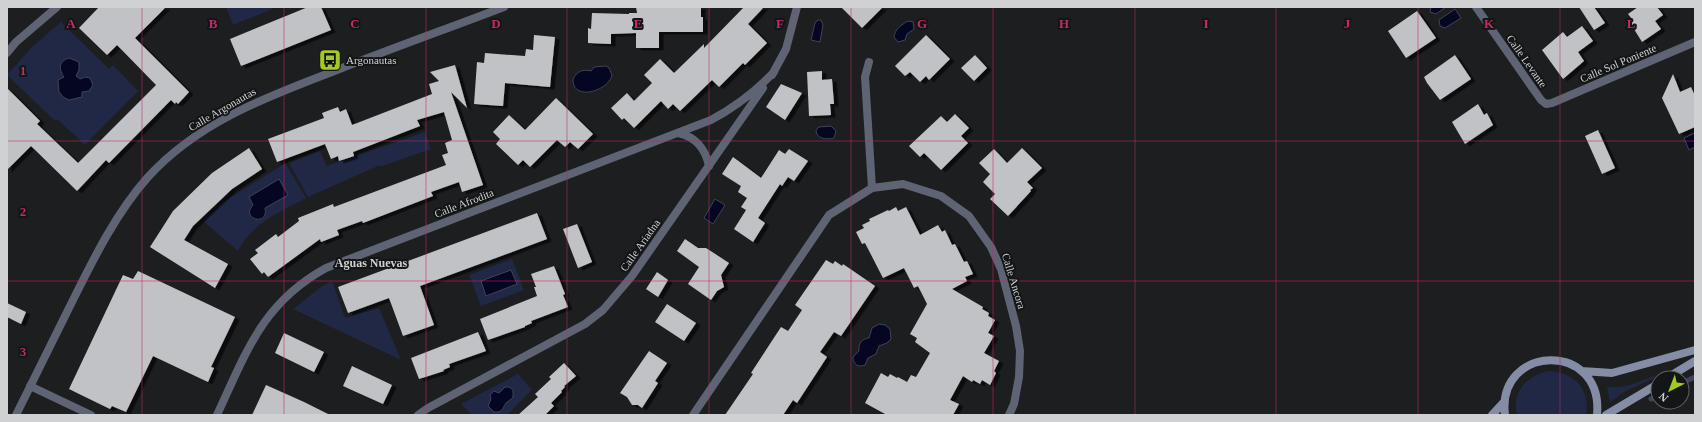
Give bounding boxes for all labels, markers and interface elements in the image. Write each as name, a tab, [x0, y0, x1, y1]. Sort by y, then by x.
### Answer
text: A	[66, 16, 76, 31]
text: B	[209, 16, 218, 31]
text: C	[350, 16, 360, 31]
text: D	[491, 16, 501, 31]
text: E	[634, 16, 642, 31]
text: F	[776, 16, 784, 31]
text: G	[917, 16, 927, 31]
text: H	[1059, 16, 1069, 31]
text: I	[1203, 16, 1209, 31]
text: J	[1344, 16, 1351, 31]
text: K	[1484, 16, 1495, 31]
text: L	[1627, 16, 1636, 31]
street label: Calle Levante	[1504, 32, 1550, 90]
street label: Calle Sol Poniente	[1578, 41, 1658, 85]
bus stop icon: Argonautas	[317, 47, 343, 73]
place label: Argonautas	[346, 54, 397, 66]
text: 1	[20, 63, 26, 78]
street label: Calle Argonautas	[186, 85, 258, 133]
street label: Calle Afrodita	[433, 186, 495, 220]
text: 2	[20, 204, 26, 219]
street label: Calle Ariadna	[618, 217, 662, 273]
street label: Calle Ancora	[1000, 252, 1028, 310]
district label: Aguas Nuevas	[335, 256, 407, 270]
text: 3	[20, 344, 27, 359]
north arrow	[1650, 370, 1690, 410]
text: N	[1656, 390, 1670, 405]

